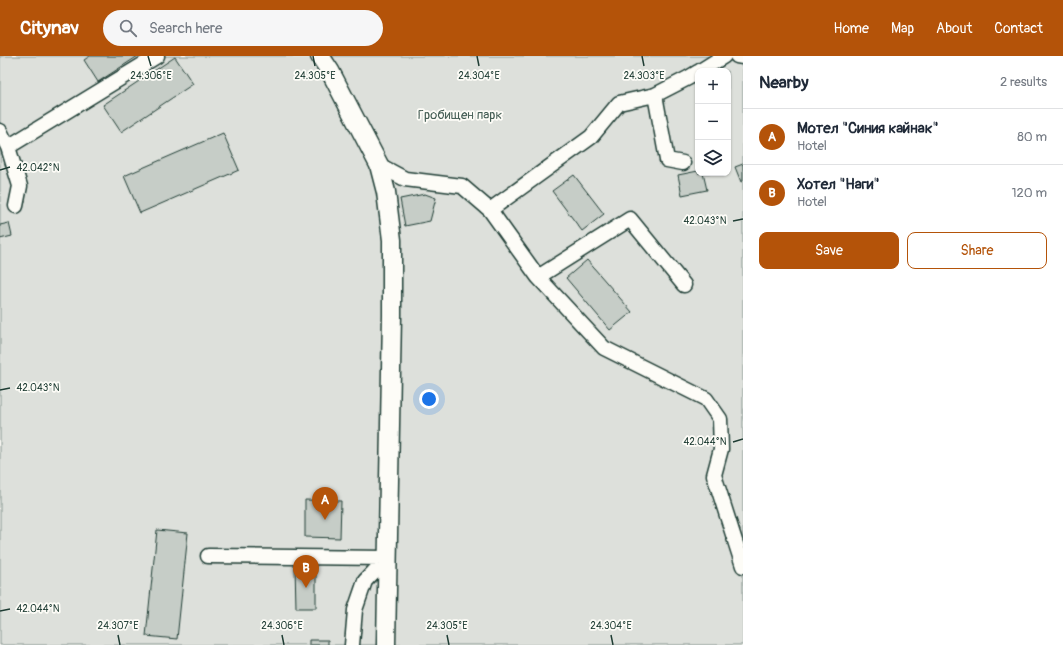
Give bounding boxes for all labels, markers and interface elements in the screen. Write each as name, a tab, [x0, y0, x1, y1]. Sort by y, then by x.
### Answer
search box	[103, 10, 383, 46]
text: Citynav	[20, 16, 79, 40]
icon: search	[117, 17, 139, 39]
text: Search here	[149, 19, 222, 38]
text: Home	[834, 20, 869, 37]
text: Map	[891, 20, 914, 37]
text: About	[936, 20, 972, 37]
text: Contact	[994, 20, 1043, 37]
map controls	[695, 68, 731, 176]
button: +	[695, 68, 731, 104]
text: 24.306°E	[130, 70, 172, 82]
text: 24.305°E	[295, 70, 336, 82]
text: 24.304°E	[458, 70, 500, 82]
text: 24.303°E	[623, 70, 665, 82]
text: Nearby	[759, 72, 808, 93]
text: 2 results	[1000, 74, 1047, 90]
button: −	[695, 104, 731, 140]
park label: Гробищен парк	[418, 107, 502, 123]
text: Мотел "Синия кайнак"	[797, 119, 939, 138]
text: A	[768, 129, 776, 145]
text: 80 m	[1017, 129, 1047, 145]
text: Hotel	[797, 138, 827, 154]
button: layers	[695, 140, 731, 176]
text: 42.042°N	[17, 162, 60, 174]
text: Хотел "Наги"	[797, 175, 880, 194]
text: B	[768, 185, 776, 201]
text: 120 m	[1011, 185, 1047, 201]
text: Hotel	[797, 194, 827, 210]
text: 42.043°N	[684, 215, 727, 227]
button: Save	[759, 232, 899, 269]
button: Share	[907, 232, 1047, 269]
text: 42.043°N	[17, 382, 60, 394]
your location	[419, 389, 439, 409]
text: 42.044°N	[683, 436, 727, 448]
pin: A	[312, 487, 338, 520]
pin: B	[293, 555, 319, 588]
text: 42.044°N	[16, 603, 60, 615]
text: 24.307°E	[98, 620, 138, 632]
text: 24.306°E	[261, 620, 303, 632]
text: 24.305°E	[427, 620, 468, 632]
text: 24.304°E	[590, 620, 632, 632]

